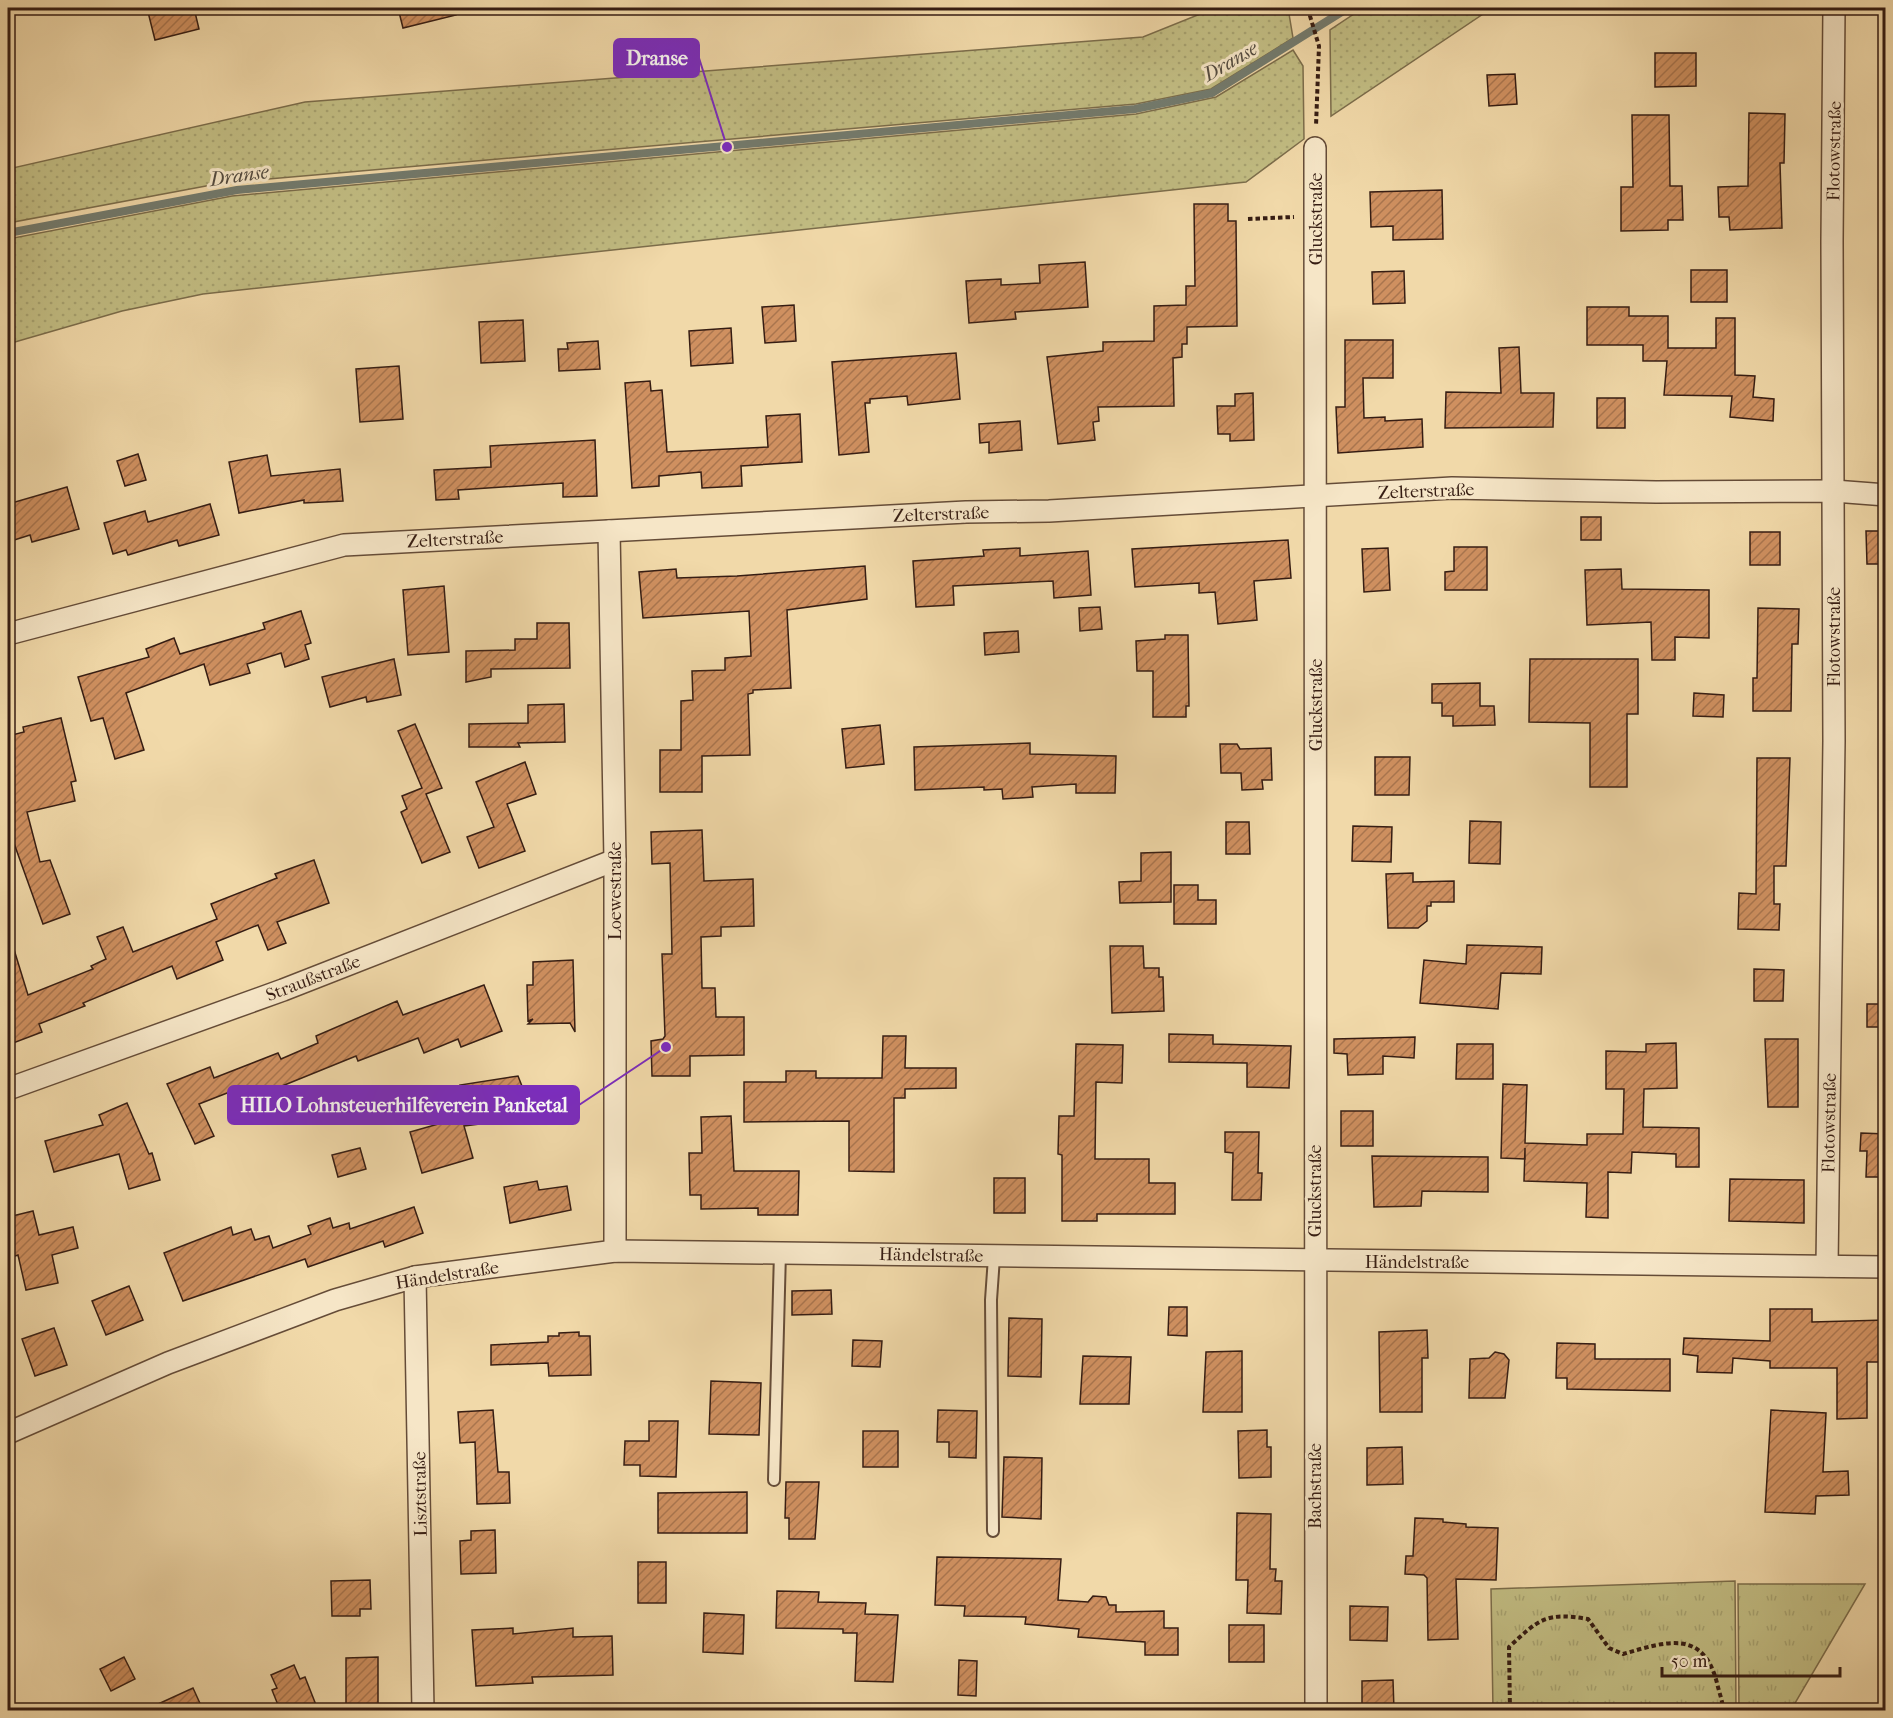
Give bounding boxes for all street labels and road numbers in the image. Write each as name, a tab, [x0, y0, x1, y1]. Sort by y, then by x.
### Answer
street label: Flotowstraße	[1823, 101, 1846, 201]
street label: Gluckstraße	[1306, 173, 1327, 265]
street label: Zelterstraße	[1377, 479, 1475, 504]
street label: Zelterstraße	[892, 502, 990, 527]
street label: Zelterstraße	[406, 526, 504, 553]
street label: Flotowstraße	[1824, 587, 1845, 687]
street label: Gluckstraße	[1306, 659, 1327, 751]
street label: Loewestraße	[605, 842, 626, 940]
street label: Straußstraße	[263, 951, 363, 1006]
street label: Flotowstraße	[1818, 1073, 1841, 1173]
street label: Gluckstraße	[1305, 1145, 1326, 1237]
street label: Händelstraße	[879, 1244, 983, 1267]
street label: Händelstraße	[1365, 1252, 1469, 1273]
street label: Händelstraße	[394, 1257, 500, 1294]
street label: Bachstraße	[1305, 1443, 1326, 1529]
street label: Lisztstraße	[409, 1451, 432, 1537]

